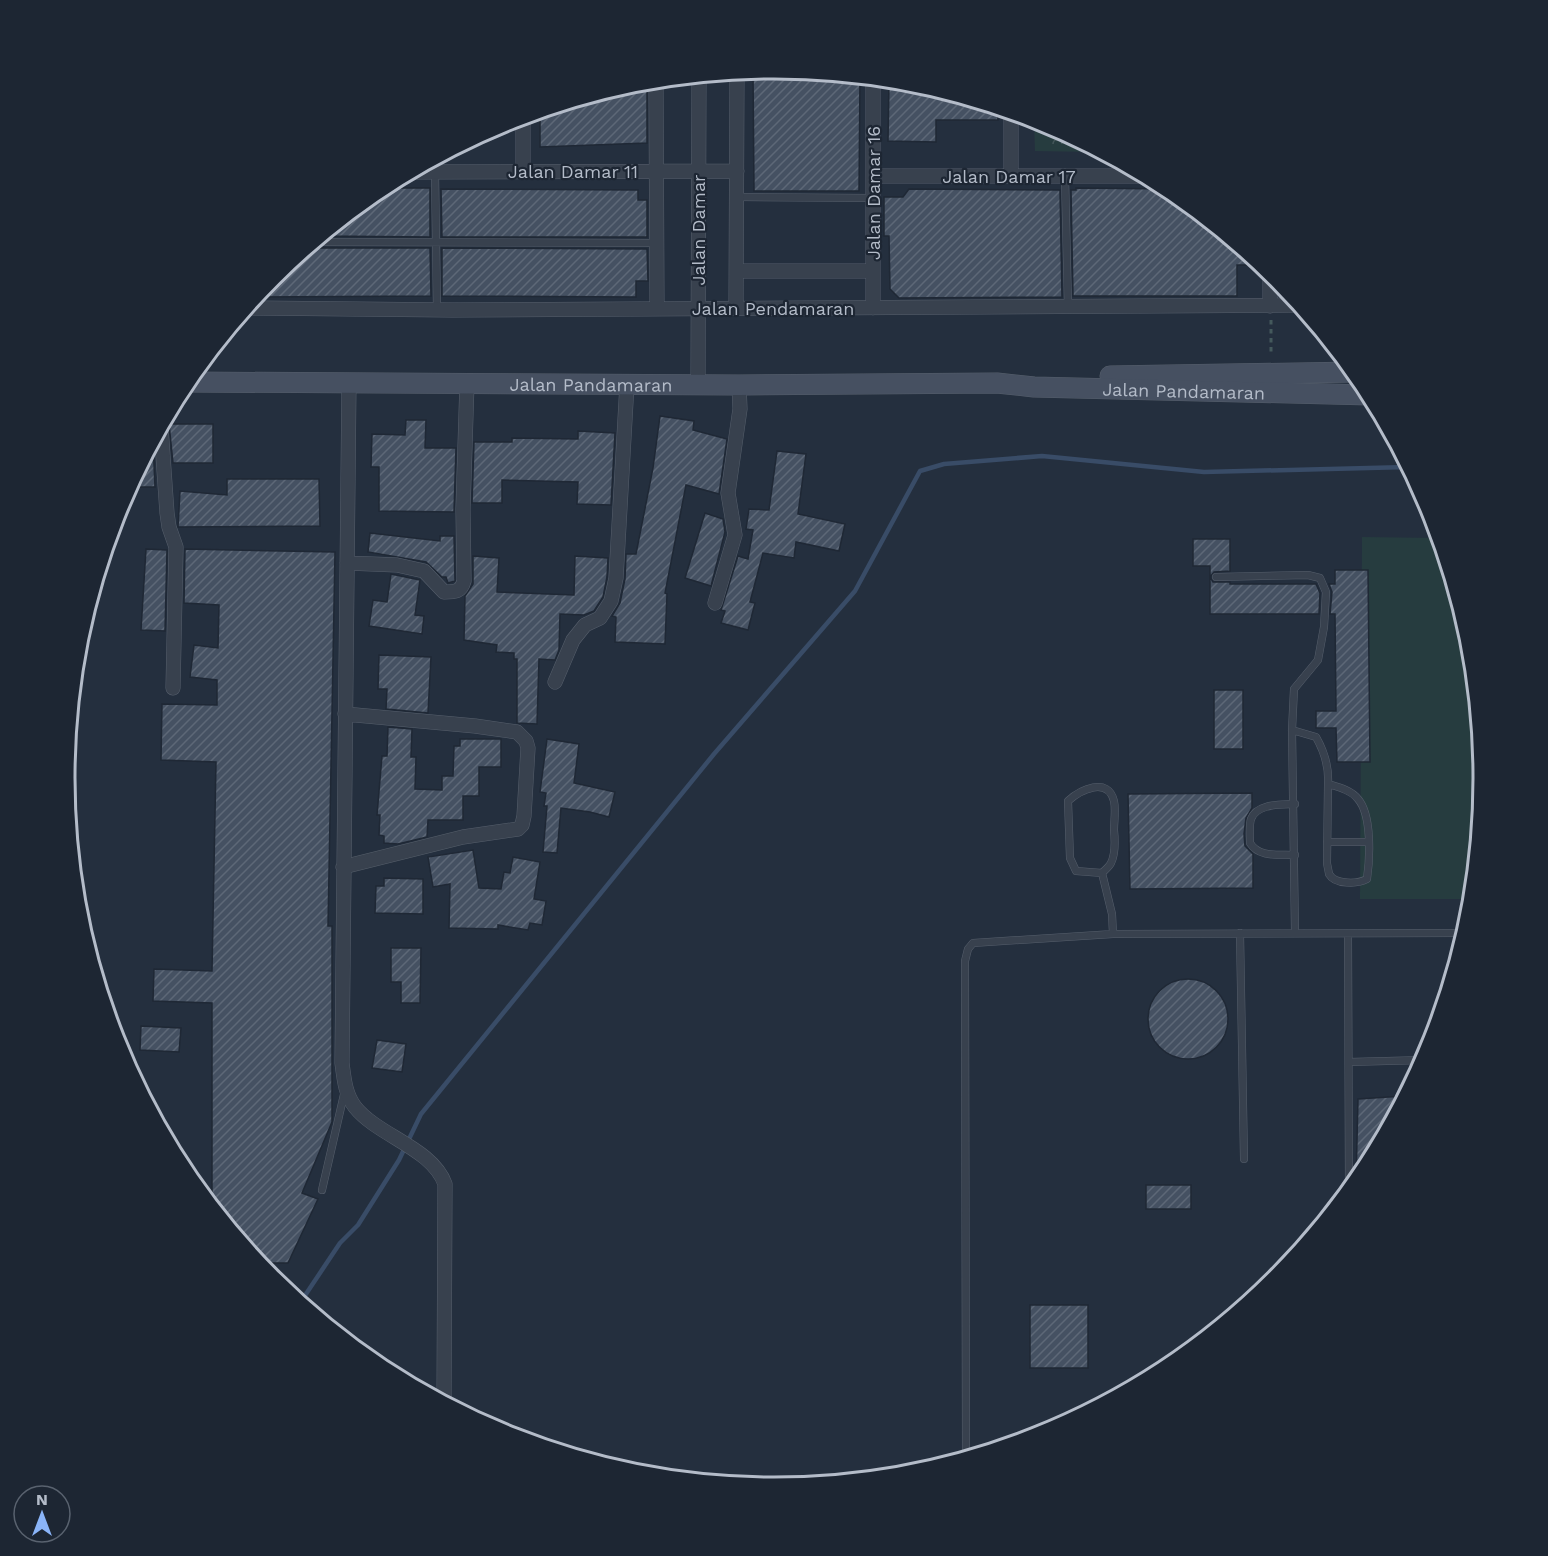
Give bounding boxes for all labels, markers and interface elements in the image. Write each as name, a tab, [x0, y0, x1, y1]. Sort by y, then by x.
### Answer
street label: Jalan Damar 16	[863, 126, 884, 260]
street label: Jalan Damar 11	[508, 161, 638, 182]
street label: Jalan Damar 17	[942, 166, 1076, 187]
street label: Jalan Damar	[688, 175, 709, 285]
street label: Jalan Pendamaran	[692, 298, 854, 319]
street label: Jalan Pandamaran	[510, 373, 672, 395]
street label: Jalan Pandamaran	[1102, 378, 1265, 403]
north arrow	[12, 1484, 72, 1544]
text: N	[36, 1490, 48, 1509]

